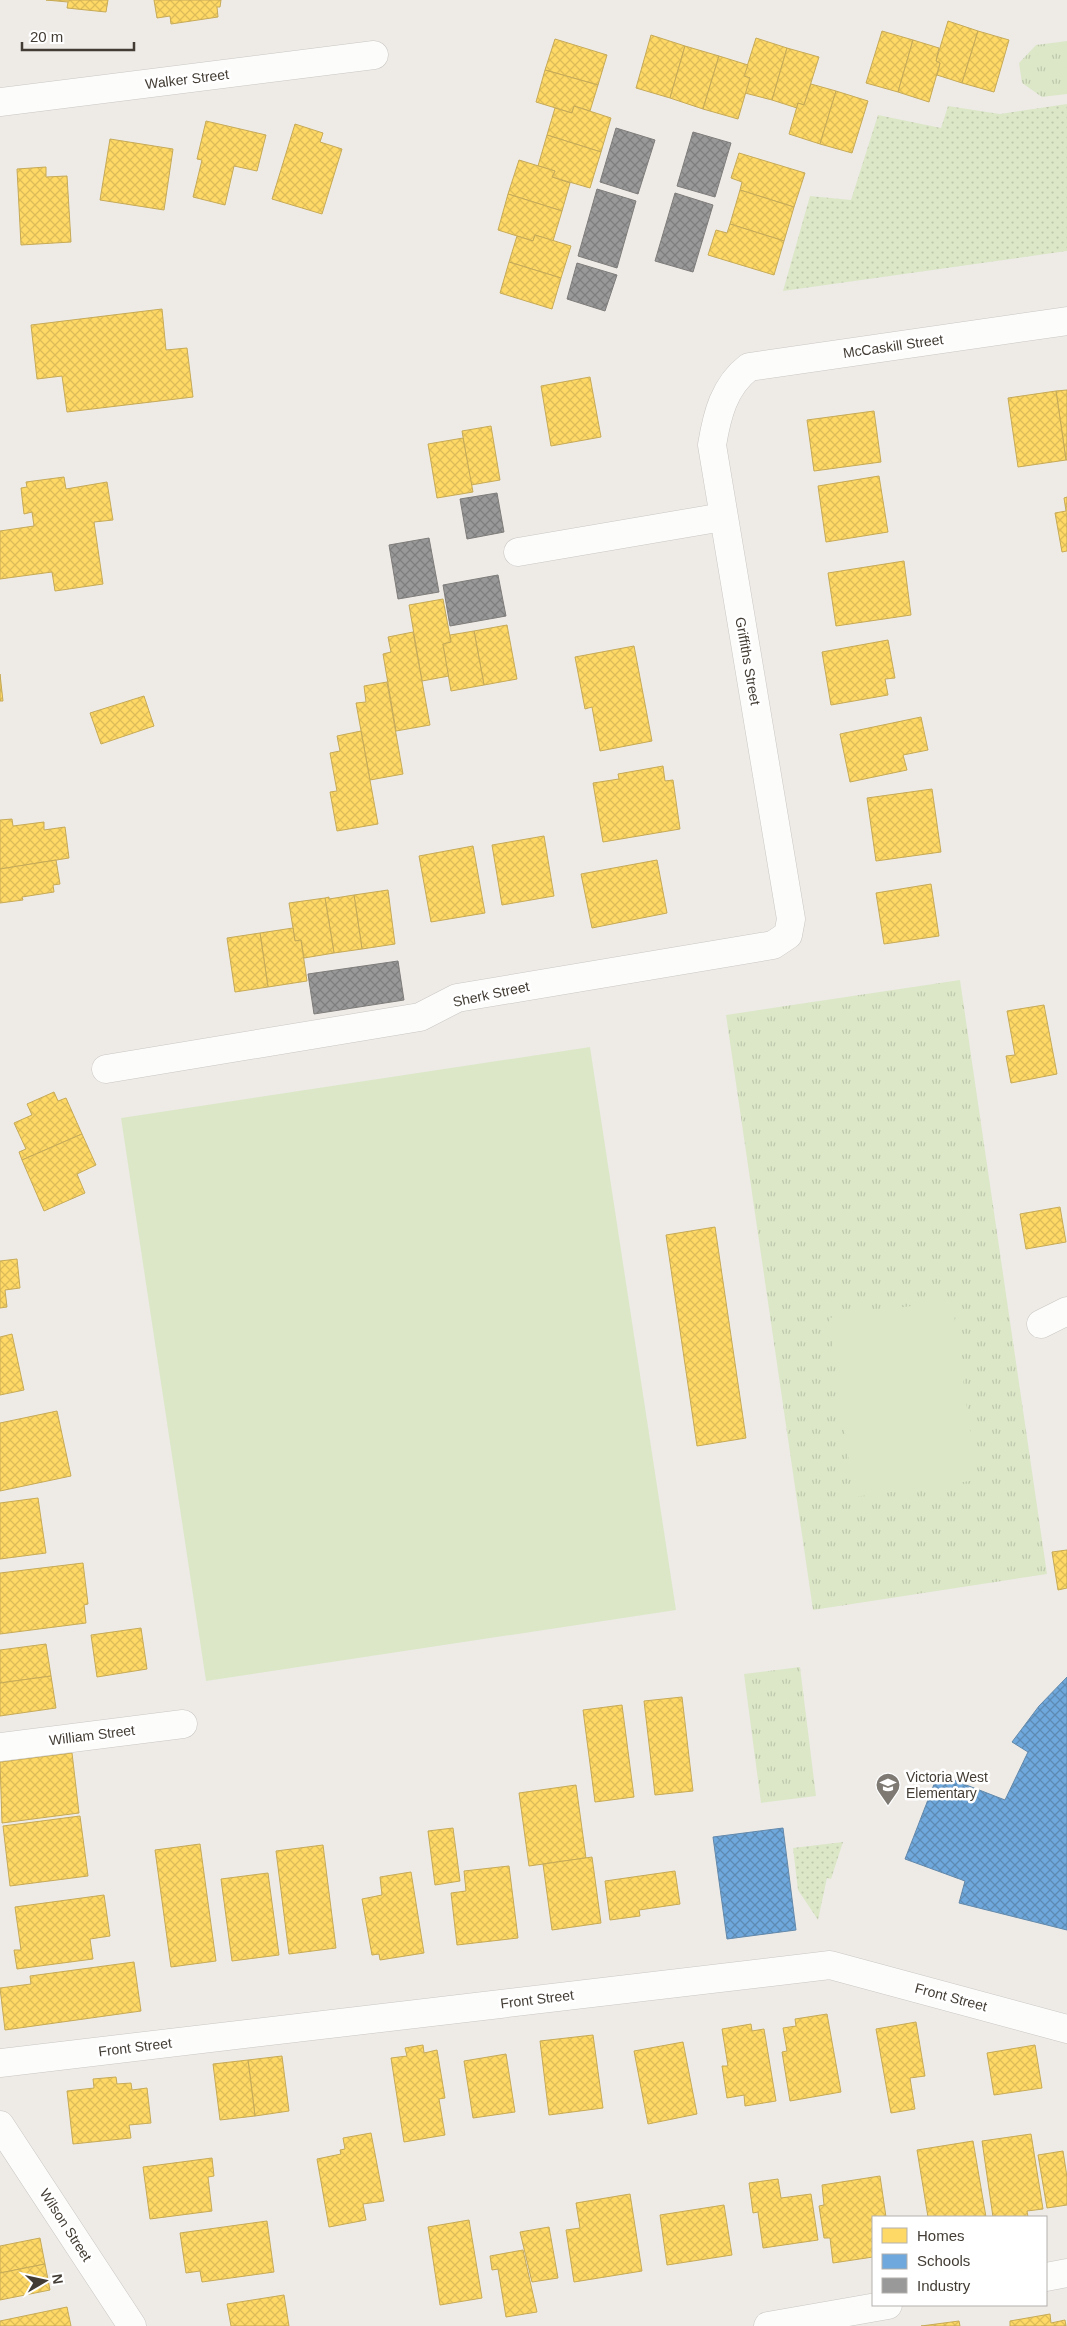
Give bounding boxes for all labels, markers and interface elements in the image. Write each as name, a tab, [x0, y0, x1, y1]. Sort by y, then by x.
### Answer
scale bar	[22, 20, 135, 52]
text: 20 m	[30, 28, 63, 45]
street label: Walker Street	[144, 66, 230, 92]
street label: McCaskill Street	[842, 331, 944, 361]
street label: Griffiths Street	[732, 616, 764, 706]
street label: Sherk Street	[451, 978, 531, 1010]
street label: William Street	[48, 1722, 136, 1748]
place label: Victoria West Elementary	[906, 1769, 988, 1801]
school or university icon: Victoria West Elementary	[875, 1772, 901, 1806]
street label: Front Street	[913, 1980, 989, 2014]
street label: Front Street	[499, 1987, 575, 2011]
street label: Front Street	[97, 2035, 173, 2059]
street label: Wilson Street	[37, 2186, 95, 2264]
legend	[872, 2216, 1047, 2306]
text: Homes	[917, 2227, 965, 2244]
text: Schools	[917, 2252, 970, 2269]
north arrow	[20, 2256, 70, 2306]
text: N	[49, 2273, 67, 2285]
text: Industry	[917, 2277, 971, 2294]

